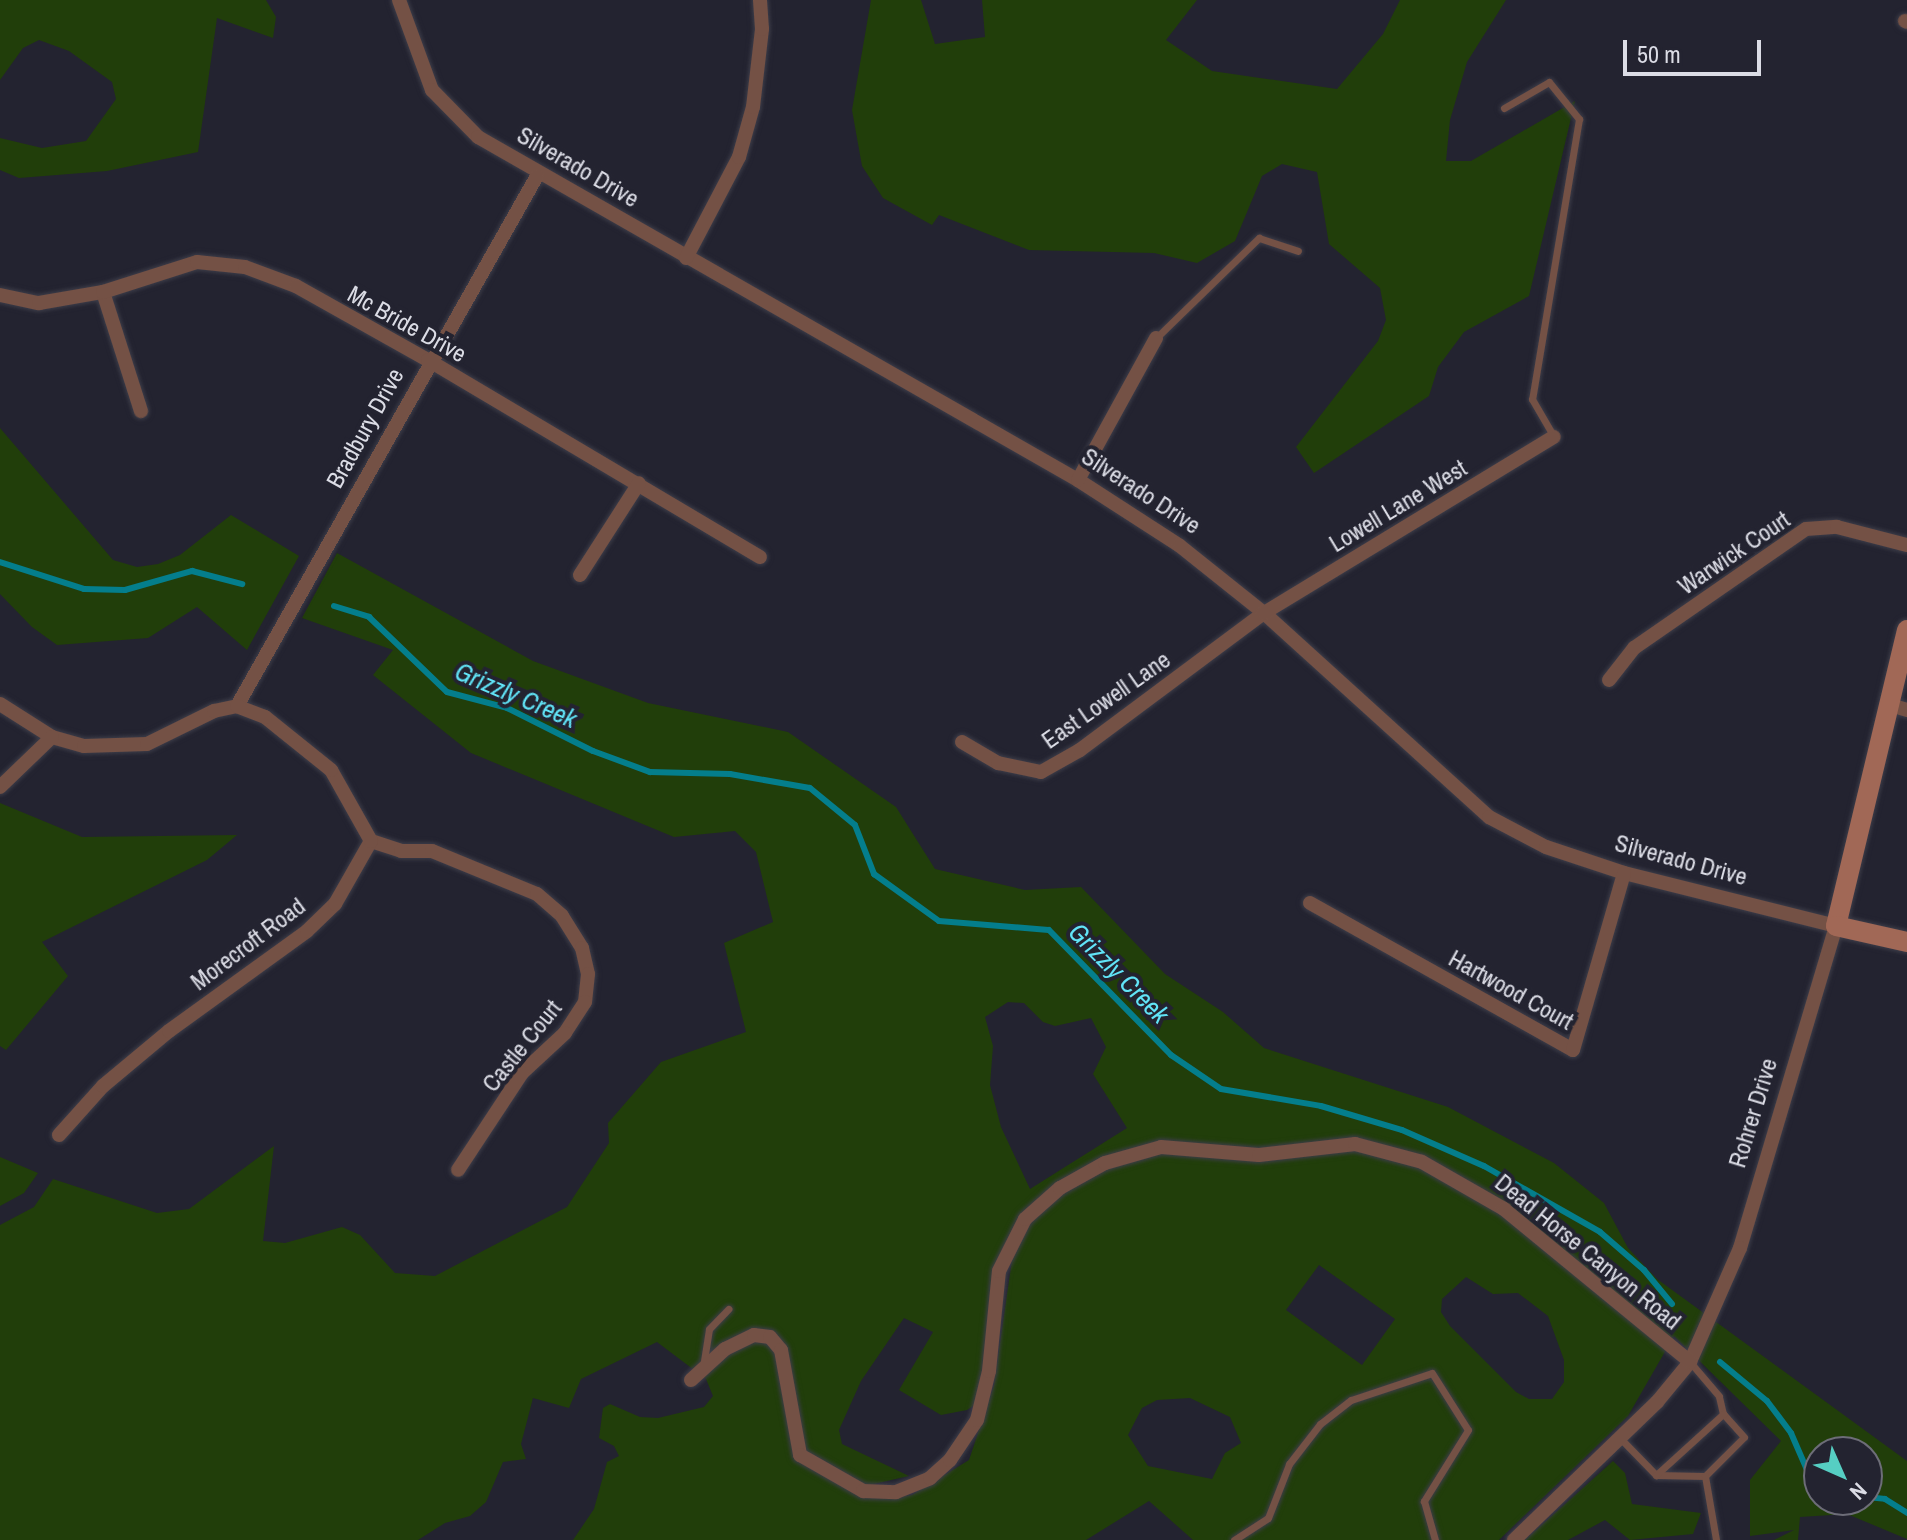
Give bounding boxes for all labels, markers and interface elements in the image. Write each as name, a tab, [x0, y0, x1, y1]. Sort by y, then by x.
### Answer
scale bar	[1627, 24, 1765, 74]
text: 50 m	[1637, 38, 1681, 70]
street label: Silverado Drive	[512, 121, 644, 213]
street label: Mc Bride Drive	[343, 280, 471, 368]
street label: Bradbury Drive	[320, 363, 410, 493]
street label: Silverado Drive	[1076, 442, 1206, 540]
street label: Lowell Lane West	[1324, 454, 1472, 558]
street label: Warwick Court	[1673, 505, 1795, 601]
street label: East Lowell Lane	[1036, 645, 1176, 755]
water label: Grizzly Creek	[450, 655, 582, 735]
street label: Silverado Drive	[1612, 829, 1750, 891]
street label: Morecroft Road	[185, 892, 311, 996]
water label: Grizzly Creek	[1062, 916, 1176, 1030]
street label: Hartwood Court	[1444, 944, 1578, 1036]
street label: Castle Court	[476, 994, 568, 1098]
street label: Rohrer Drive	[1723, 1055, 1783, 1171]
street label: Dead Horse Canyon Road	[1489, 1168, 1687, 1336]
north arrow	[1803, 1436, 1883, 1516]
text: N	[1843, 1476, 1874, 1507]

